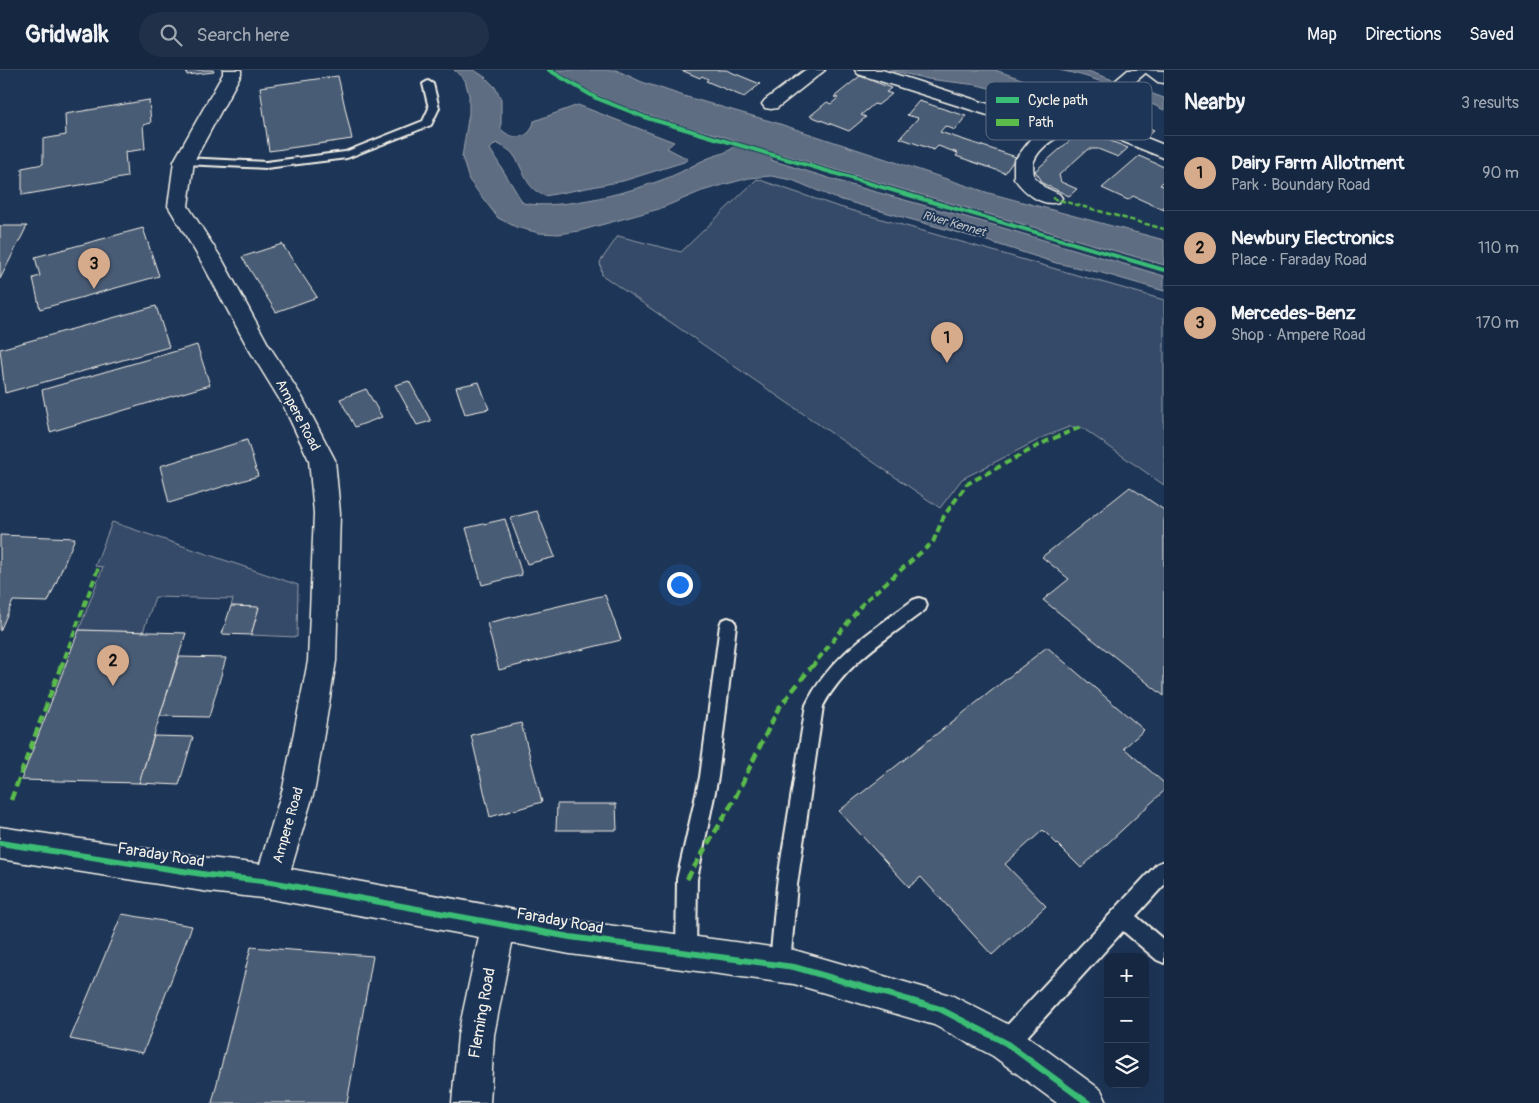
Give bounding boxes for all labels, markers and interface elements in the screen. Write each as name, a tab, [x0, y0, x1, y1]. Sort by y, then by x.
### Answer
search box	[139, 12, 489, 57]
text: Gridwalk	[25, 20, 109, 49]
icon: search	[157, 21, 185, 49]
text: Search here	[197, 23, 289, 47]
text: Map	[1307, 23, 1337, 46]
text: Directions	[1365, 23, 1441, 46]
text: Saved	[1469, 23, 1514, 46]
legend	[986, 82, 1152, 140]
text: Nearby	[1184, 89, 1245, 116]
text: Cycle path	[1028, 92, 1088, 109]
text: 3 results	[1461, 93, 1519, 113]
text: Path	[1028, 114, 1053, 131]
text: Dairy Farm Allotment	[1231, 151, 1404, 175]
text: 1	[1197, 163, 1203, 183]
text: 90 m	[1482, 163, 1519, 183]
text: Park · Boundary Road	[1231, 175, 1370, 195]
water label: River Kennet	[921, 208, 988, 240]
text: Newbury Electronics	[1231, 226, 1394, 250]
text: 2	[1196, 238, 1204, 258]
text: 110 m	[1478, 238, 1519, 258]
pin: 3	[78, 248, 110, 289]
text: Place · Faraday Road	[1231, 250, 1367, 270]
text: Mercedes-Benz	[1231, 301, 1356, 325]
text: 3	[1196, 313, 1204, 333]
text: 170 m	[1476, 313, 1519, 333]
pin: 1	[931, 322, 963, 363]
text: Shop · Ampere Road	[1231, 325, 1366, 345]
street label: Ampere Road	[272, 376, 324, 454]
your location	[667, 572, 693, 598]
pin: 2	[97, 645, 129, 686]
street label: Ampere Road	[269, 785, 307, 865]
street label: Faraday Road	[116, 838, 206, 872]
street label: Faraday Road	[515, 904, 605, 938]
map controls	[1104, 953, 1149, 1088]
button: +	[1104, 953, 1149, 998]
street label: Fleming Road	[464, 966, 500, 1060]
button: −	[1104, 998, 1149, 1043]
button: layers	[1104, 1043, 1149, 1088]

